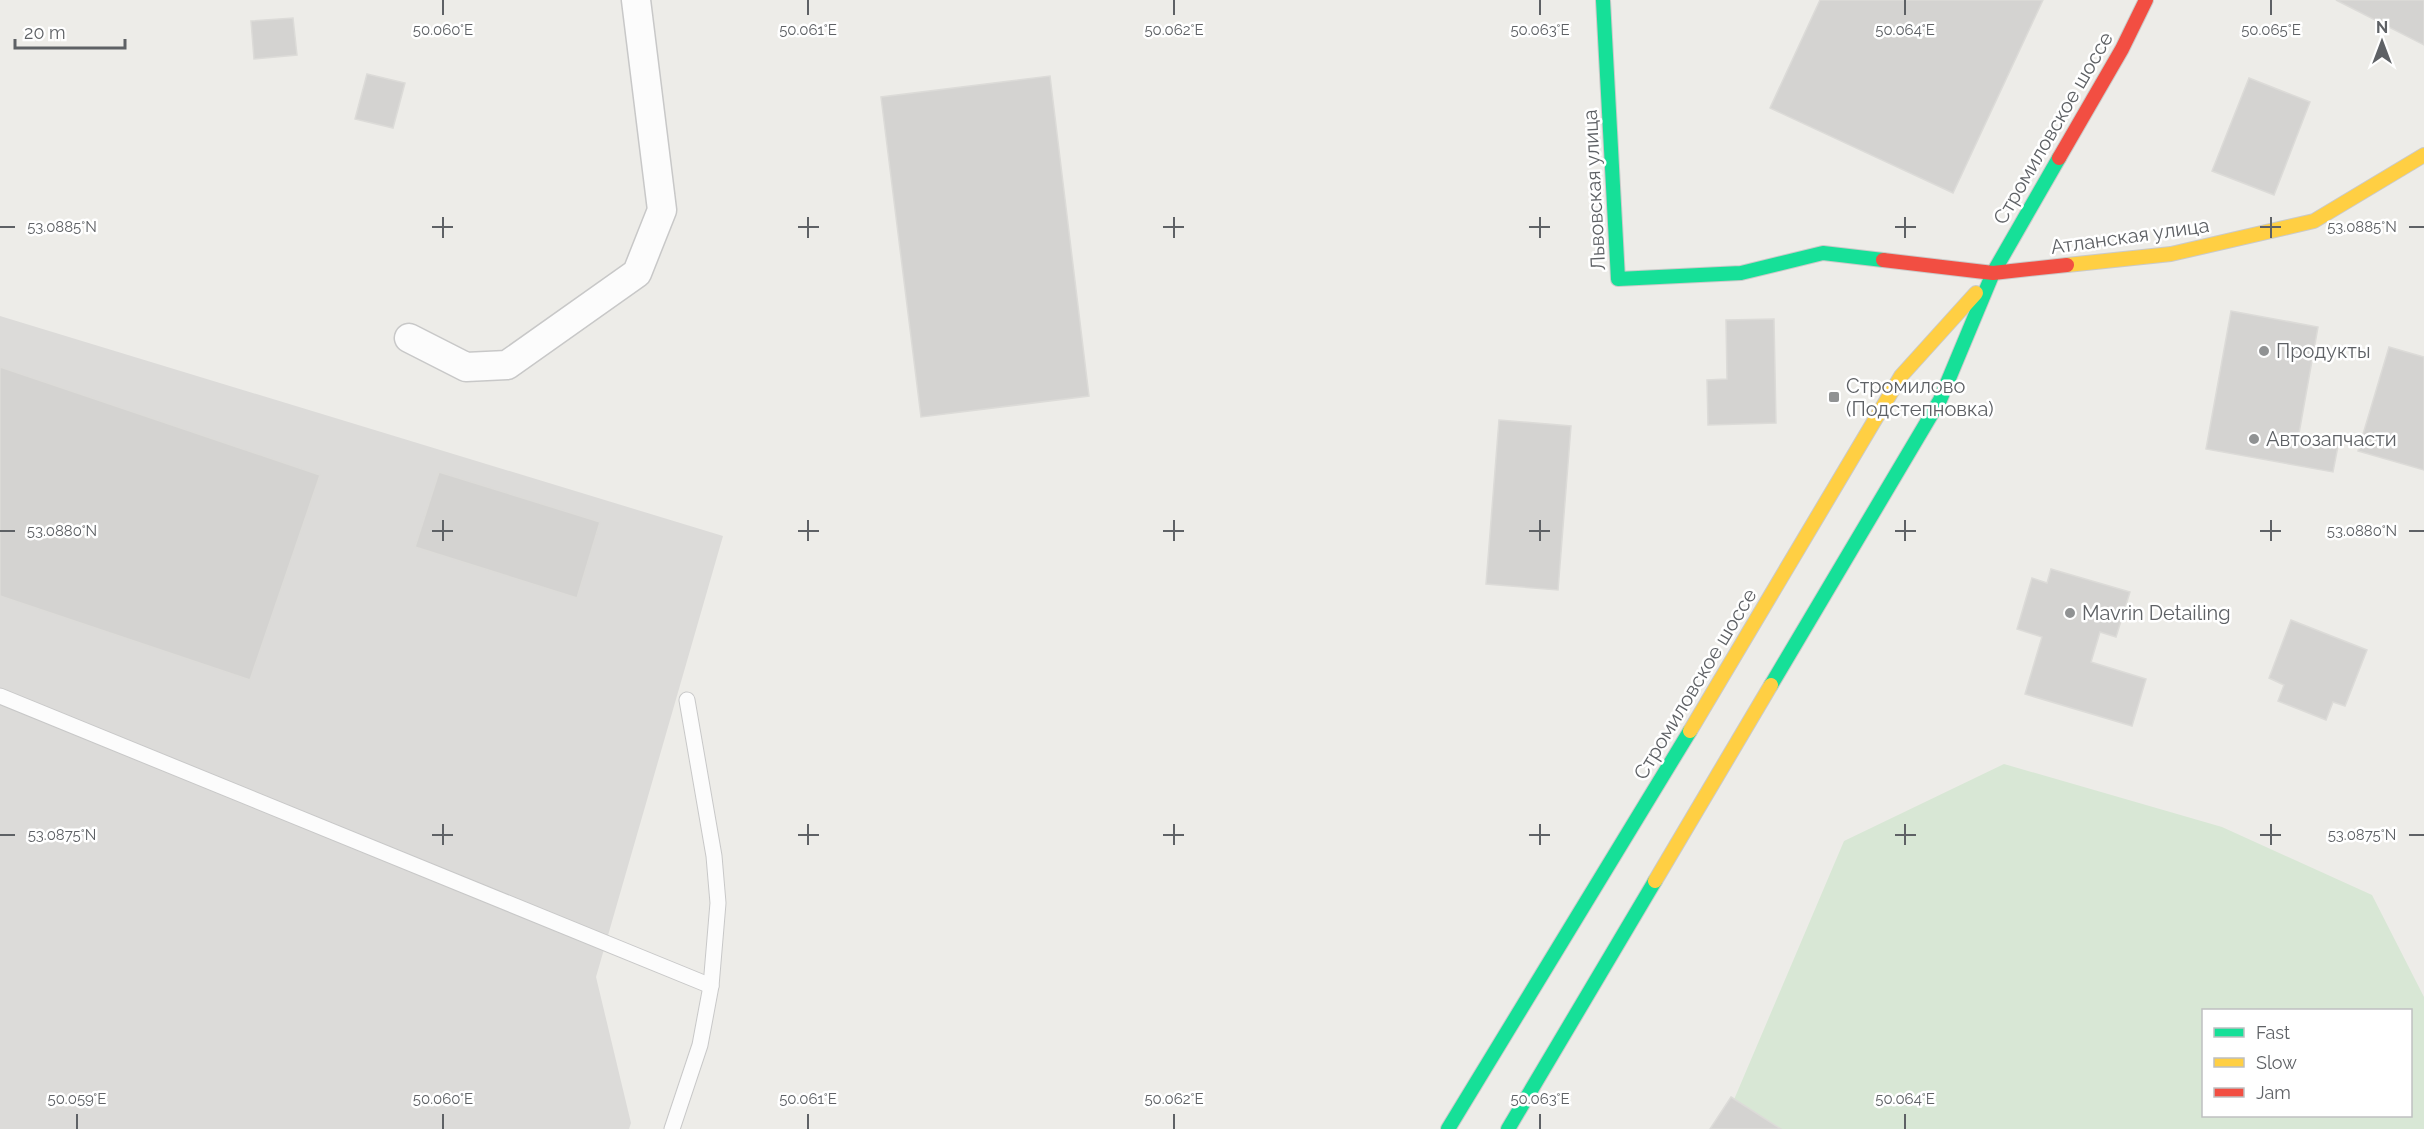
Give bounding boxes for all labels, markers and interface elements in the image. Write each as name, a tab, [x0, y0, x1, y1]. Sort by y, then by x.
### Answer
scale bar	[15, 12, 124, 50]
north arrow	[2352, 12, 2412, 72]
text: N	[2376, 18, 2388, 37]
text: 50.060°E	[413, 21, 473, 39]
text: 50.061°E	[779, 21, 837, 39]
text: 50.062°E	[1144, 21, 1204, 39]
text: 50.063°E	[1510, 21, 1570, 39]
text: 50.064°E	[1875, 21, 1935, 39]
text: 50.065°E	[2241, 21, 2301, 39]
text: 20 m	[24, 22, 66, 43]
street label: Стромиловское шоссе	[1988, 27, 2118, 229]
street label: Львовская улица	[1578, 109, 1610, 271]
street label: Атланская улица	[2049, 213, 2211, 259]
text: 53.0885°N	[27, 218, 97, 236]
text: 53.0885°N	[2327, 218, 2397, 236]
place label: Продукты	[2276, 339, 2370, 363]
marker: Продукты	[2257, 344, 2271, 358]
place label: Стромилово (Подстепновка)	[1846, 374, 1994, 421]
marker: Стромилово (Подстепновка)	[1827, 390, 1841, 404]
place label: Автозапчасти	[2266, 427, 2397, 451]
marker: Автозапчасти	[2247, 432, 2261, 446]
text: 53.0880°N	[27, 522, 97, 540]
text: 53.0880°N	[2327, 522, 2397, 540]
street label: Стромиловское шоссе	[1628, 584, 1762, 784]
place label: Mavrin Detailing	[2082, 601, 2231, 625]
marker: Mavrin Detailing	[2063, 606, 2077, 620]
text: 53.0875°N	[28, 826, 96, 844]
text: 53.0875°N	[2328, 826, 2396, 844]
legend	[2202, 1009, 2412, 1117]
text: Fast	[2256, 1022, 2290, 1043]
text: Slow	[2256, 1052, 2297, 1073]
text: Jam	[2256, 1082, 2291, 1103]
text: 50.059°E	[48, 1090, 106, 1108]
text: 50.060°E	[413, 1090, 473, 1108]
text: 50.061°E	[779, 1090, 837, 1108]
text: 50.062°E	[1144, 1090, 1204, 1108]
text: 50.063°E	[1510, 1090, 1570, 1108]
text: 50.064°E	[1875, 1090, 1935, 1108]

